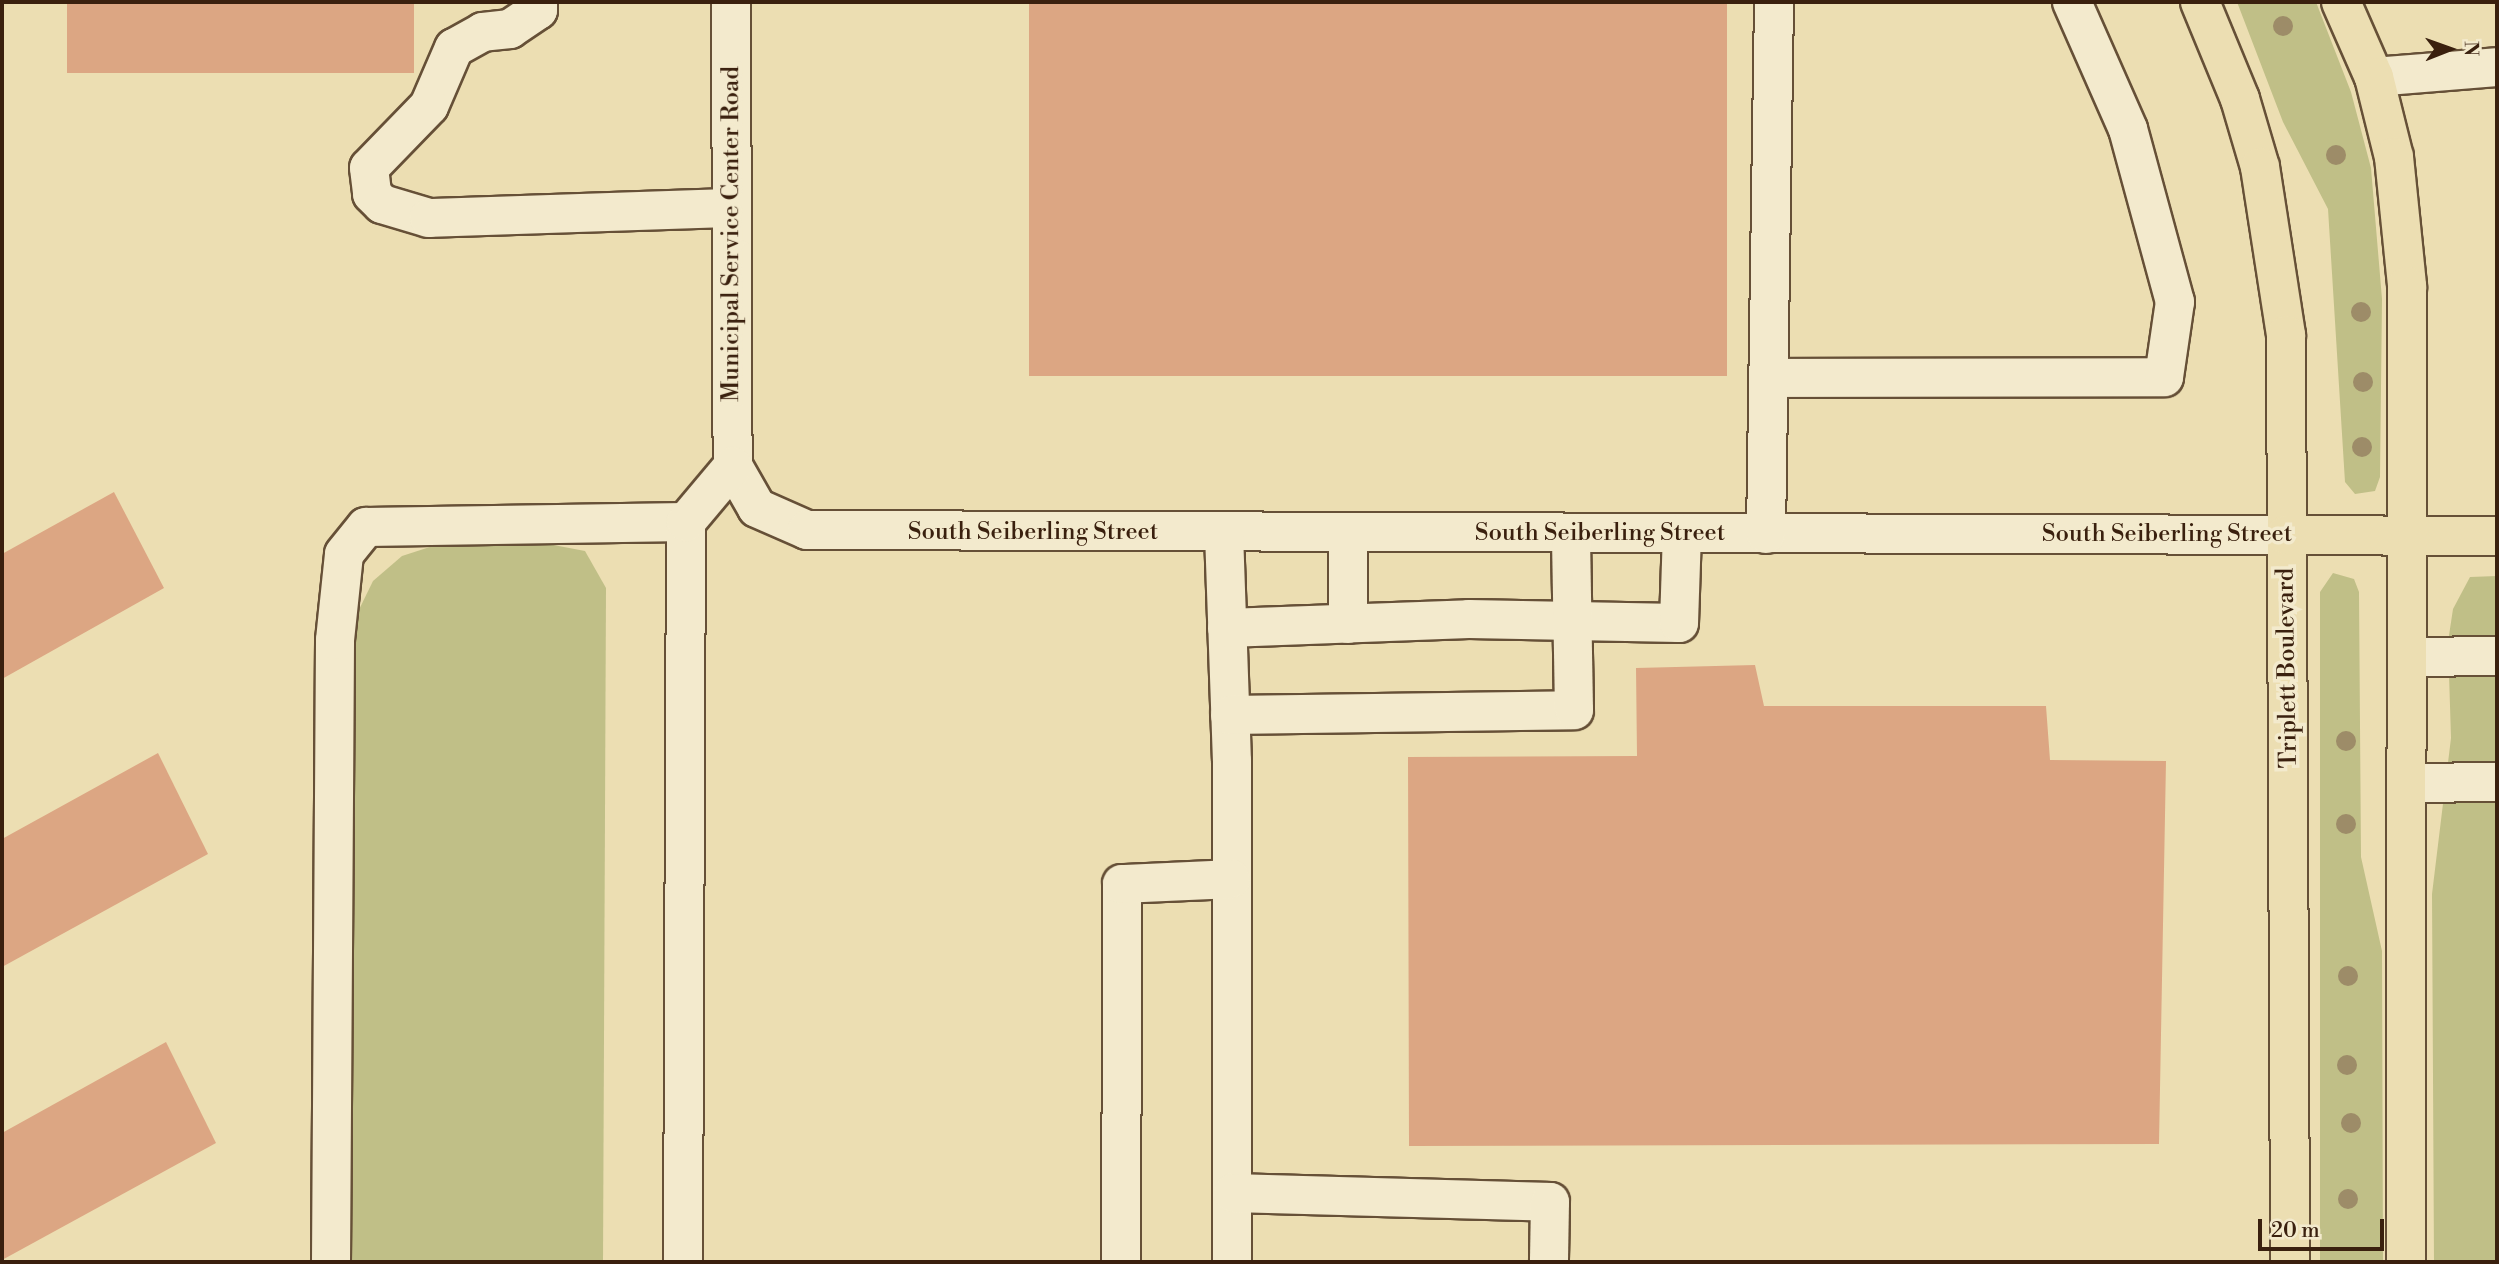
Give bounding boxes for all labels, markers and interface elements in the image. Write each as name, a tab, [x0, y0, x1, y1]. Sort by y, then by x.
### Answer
north arrow	[2415, 14, 2485, 84]
text: N	[2459, 41, 2483, 56]
street label: Municipal Service Center Road	[718, 66, 746, 402]
street label: South Seiberling Street	[908, 519, 1158, 547]
street label: South Seiberling Street	[1475, 520, 1725, 548]
street label: South Seiberling Street	[2042, 521, 2292, 549]
street label: Triplett Boulevard	[2272, 567, 2304, 769]
scale bar	[2261, 1204, 2387, 1248]
text: 20 m	[2271, 1218, 2320, 1244]

